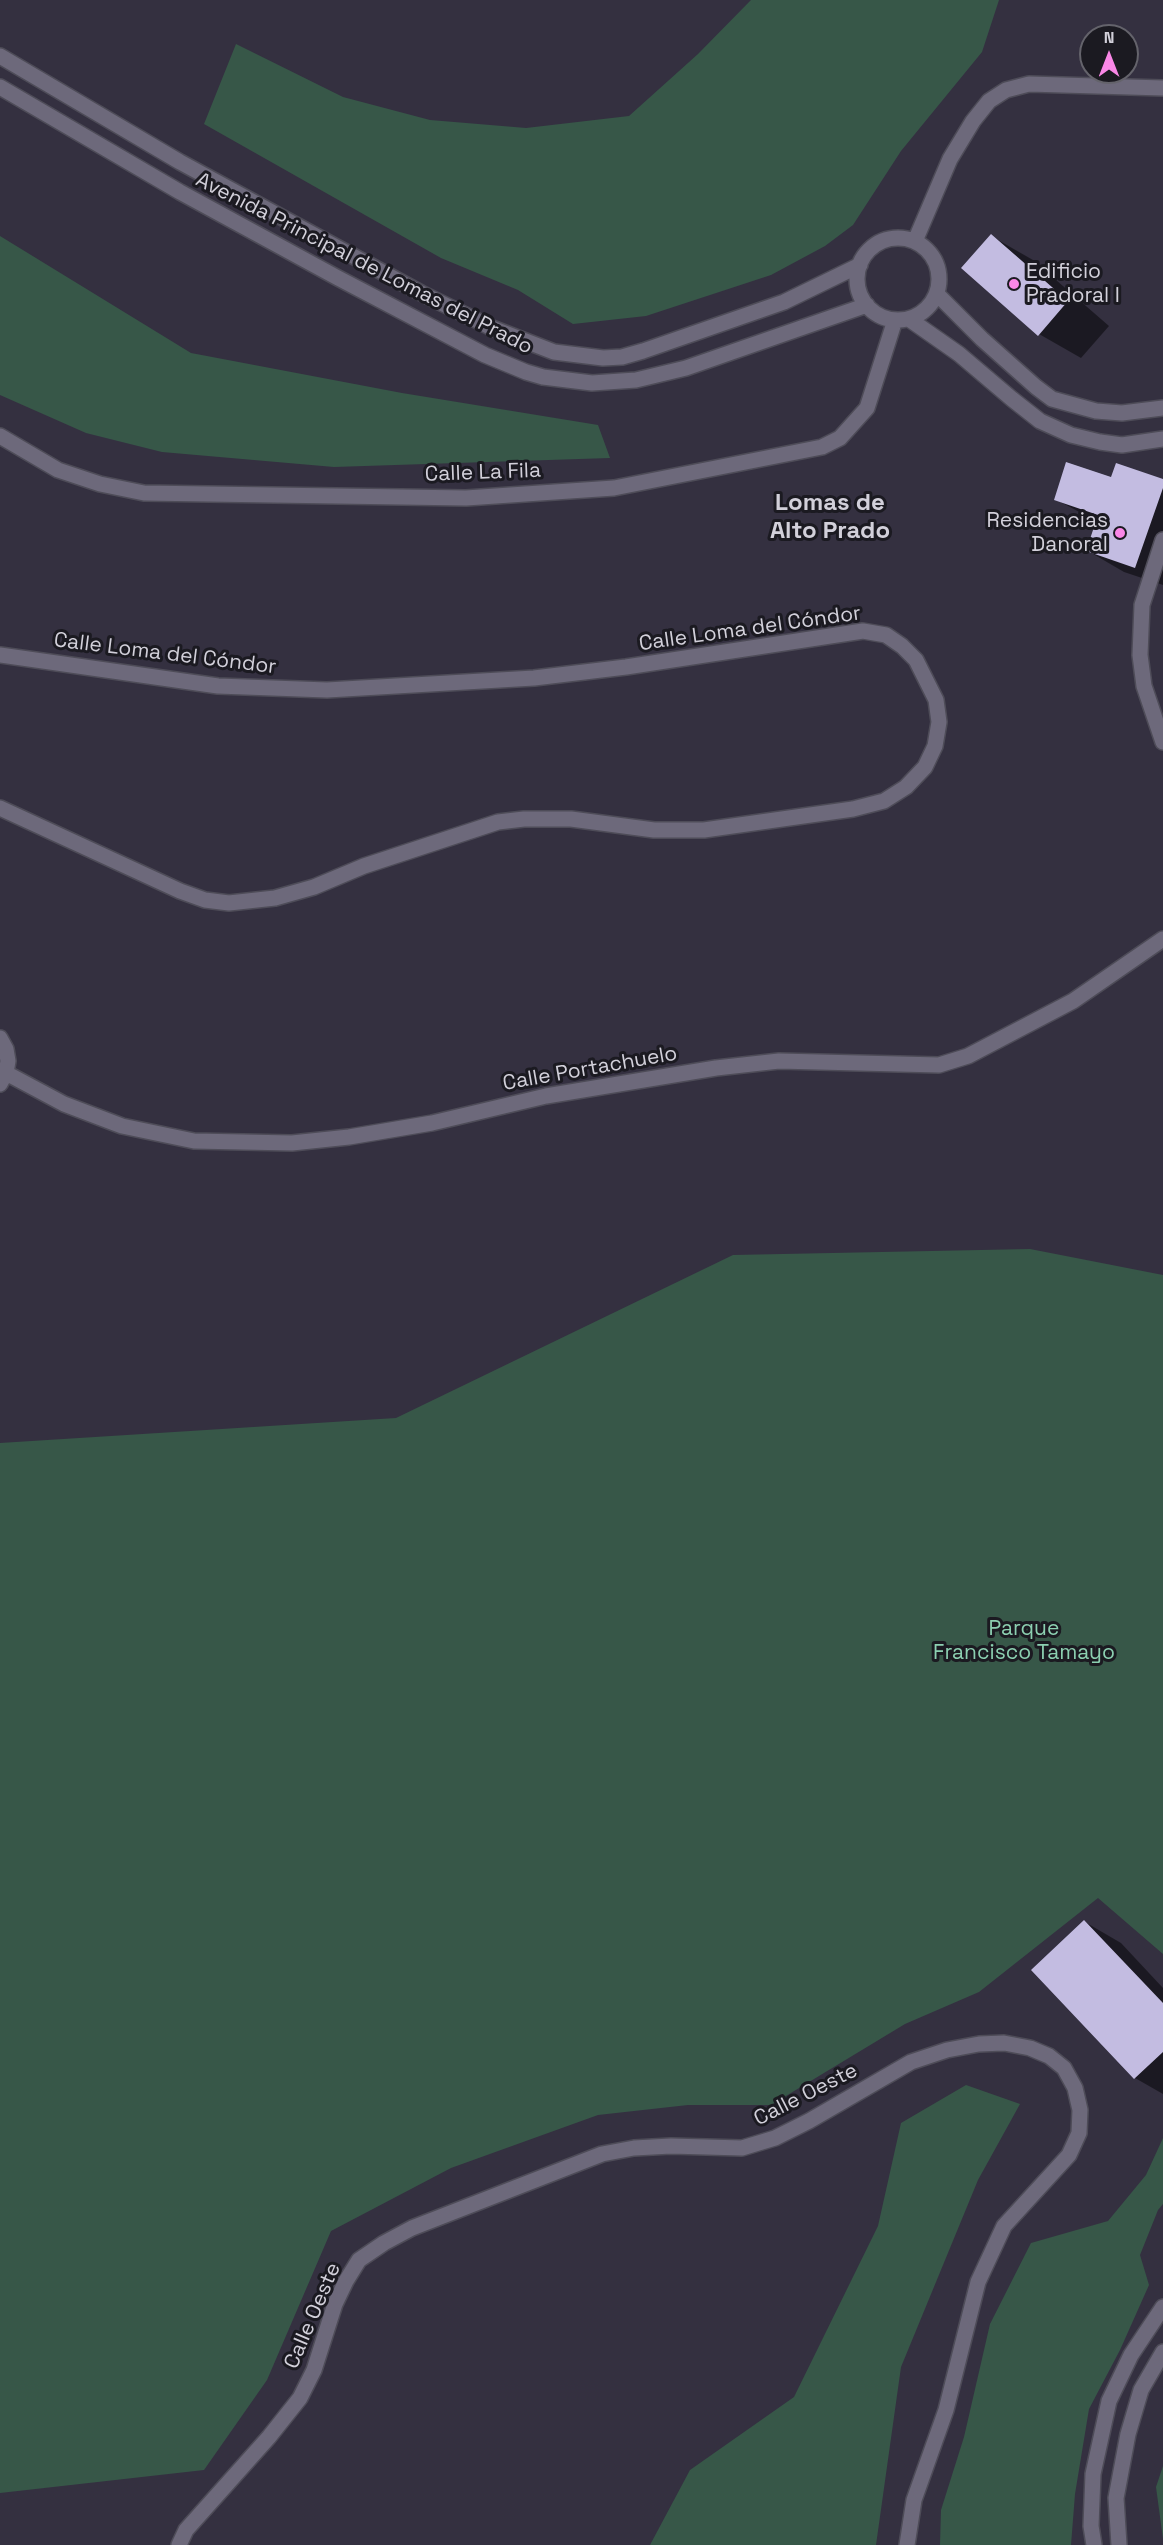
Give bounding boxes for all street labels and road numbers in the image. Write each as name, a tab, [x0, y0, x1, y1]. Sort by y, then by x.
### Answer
street label: Avenida Principal de Lomas del Prado	[191, 168, 537, 360]
street label: Calle La Fila	[424, 458, 542, 488]
street label: Calle Loma del Cóndor	[637, 601, 863, 657]
street label: Calle Loma del Cóndor	[52, 628, 278, 680]
street label: Calle Portachuelo	[501, 1041, 679, 1097]
street label: Calle Oeste	[750, 2058, 862, 2132]
street label: Calle Oeste	[279, 2259, 347, 2373]

